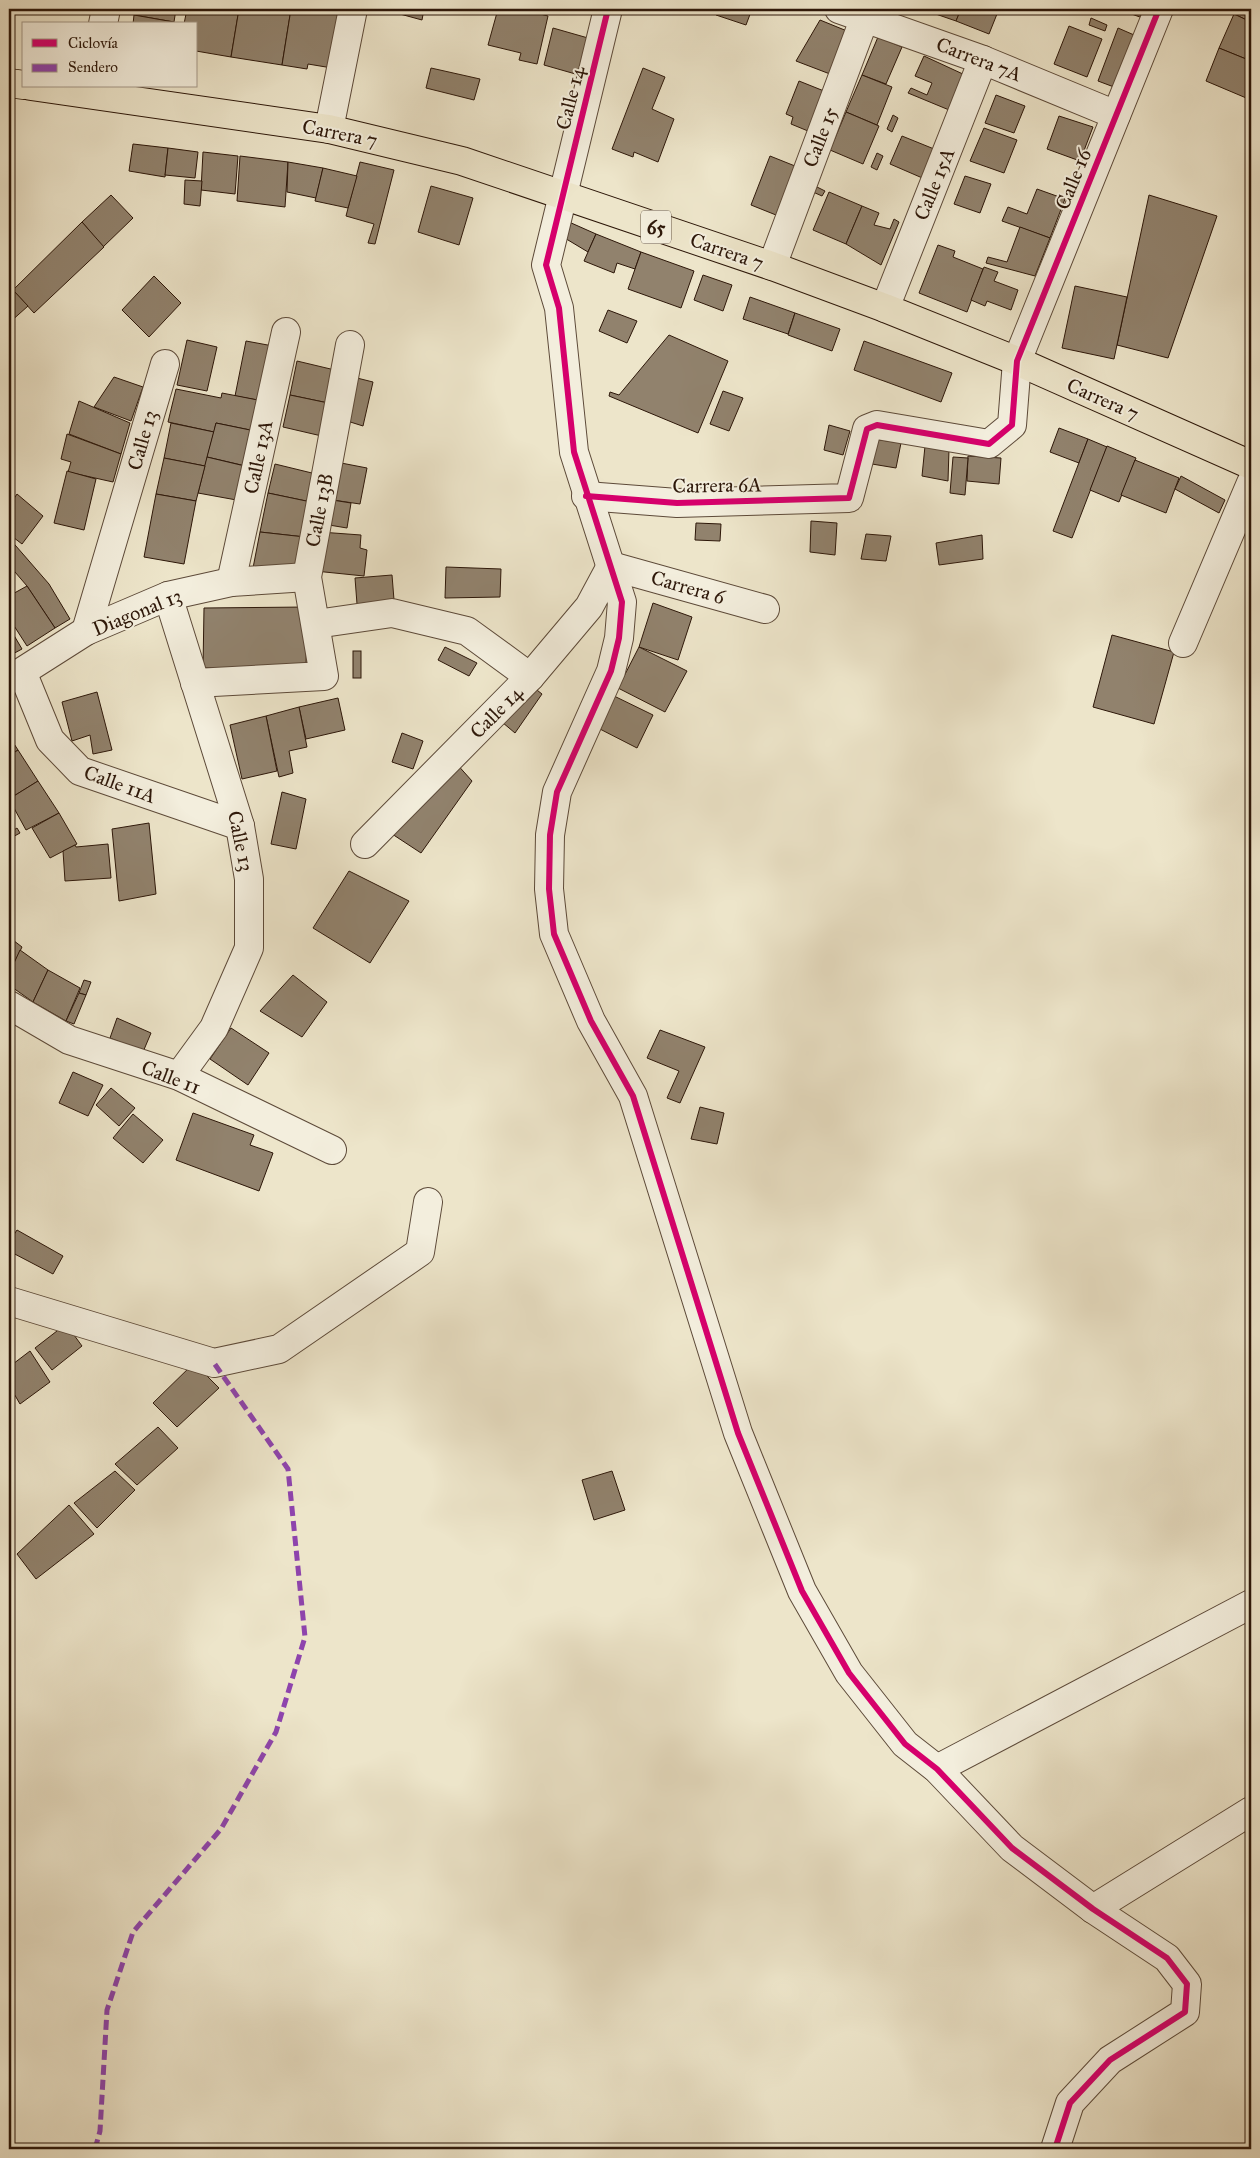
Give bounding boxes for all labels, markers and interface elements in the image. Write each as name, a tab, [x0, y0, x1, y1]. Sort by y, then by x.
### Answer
legend	[22, 22, 198, 88]
street label: Carrera 7A	[933, 32, 1026, 86]
text: Ciclovía	[68, 34, 119, 52]
text: Sendero	[68, 58, 118, 76]
street label: Calle 14	[551, 63, 590, 132]
street label: Calle 15	[798, 104, 842, 170]
street label: Carrera 7	[300, 114, 380, 152]
street label: Calle 15A	[909, 144, 960, 224]
street label: Calle 16	[1050, 144, 1096, 213]
road number: 65	[641, 210, 671, 243]
street label: Carrera 7	[687, 227, 767, 275]
street label: Carrera 7	[1063, 373, 1143, 425]
street label: Calle 13	[122, 407, 162, 473]
street label: Calle 13A	[238, 417, 278, 496]
street label: Calle 13B	[300, 471, 338, 549]
street label: Carrera 6A	[672, 472, 762, 498]
street label: Carrera 6	[648, 565, 728, 609]
street label: Diagonal 13	[89, 583, 186, 642]
street label: Calle 14	[465, 680, 528, 743]
street label: Calle 11A	[81, 760, 160, 808]
street label: Calle 13	[223, 808, 259, 874]
street label: Calle 11	[138, 1055, 204, 1099]

